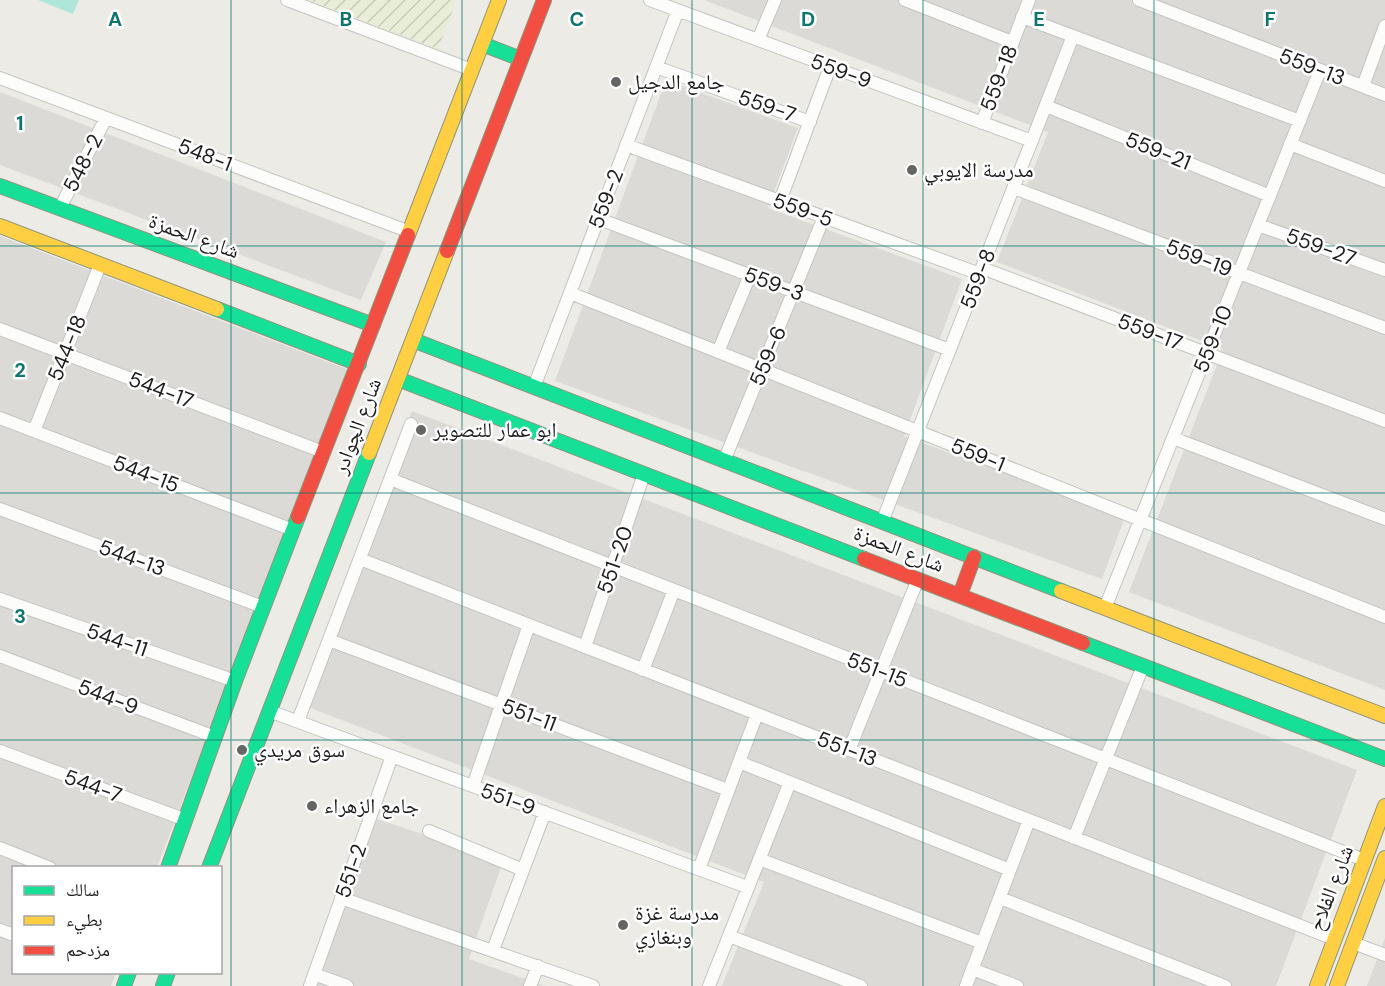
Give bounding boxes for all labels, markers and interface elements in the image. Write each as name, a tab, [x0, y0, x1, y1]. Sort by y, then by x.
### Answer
text: A	[108, 6, 122, 32]
text: B	[340, 6, 352, 32]
text: C	[570, 6, 584, 32]
text: D	[801, 6, 815, 32]
text: E	[1033, 6, 1045, 32]
text: F	[1264, 6, 1276, 32]
street label: 559-18	[974, 41, 1024, 115]
street label: 559-13	[1275, 42, 1349, 92]
street label: 559-9	[807, 47, 875, 95]
place label: جامع الدجيل	[628, 68, 725, 96]
marker: جامع الدجيل	[609, 75, 623, 89]
street label: 559-7	[734, 83, 800, 129]
text: 1	[16, 110, 24, 136]
street label: 559-21	[1121, 125, 1195, 177]
street label: 548-2	[56, 129, 110, 197]
street label: 548-1	[174, 132, 236, 178]
place label: مدرسة الايوبي	[924, 156, 1034, 186]
marker: مدرسة الايوبي	[905, 163, 919, 177]
street label: 559-2	[582, 165, 630, 233]
street label: 559-5	[769, 186, 837, 234]
street label: شارع الحمزة	[145, 207, 243, 265]
street label: 559-27	[1282, 221, 1360, 273]
street label: 559-19	[1162, 233, 1236, 283]
street label: 559-8	[954, 245, 1002, 313]
street label: 559-3	[740, 260, 808, 308]
street label: 559-10	[1187, 301, 1239, 377]
street label: 559-17	[1114, 307, 1186, 357]
street label: 544-18	[41, 311, 93, 385]
street label: 559-6	[743, 322, 793, 390]
text: 2	[14, 357, 26, 383]
street label: 544-17	[125, 365, 197, 415]
street label: شارع الچوادر	[326, 374, 388, 479]
place label: ابو عمار للتصوير	[432, 416, 556, 444]
marker: ابو عمار للتصوير	[414, 423, 428, 437]
street label: 559-1	[947, 432, 1009, 478]
street label: 544-15	[109, 449, 183, 499]
street label: شارع الحمزة	[850, 519, 948, 579]
street label: 551-20	[590, 522, 640, 598]
street label: 544-13	[95, 533, 169, 583]
text: 3	[14, 603, 26, 629]
street label: 544-11	[83, 617, 151, 663]
street label: 551-15	[843, 646, 911, 694]
street label: 544-9	[74, 673, 142, 721]
street label: 551-11	[498, 692, 560, 738]
street label: 551-13	[813, 725, 881, 773]
place label: سوق مريدي	[254, 736, 345, 766]
marker: سوق مريدي	[235, 743, 249, 757]
street label: 544-7	[60, 763, 126, 809]
street label: 551-9	[477, 776, 539, 822]
place label: جامع الزهراء	[324, 792, 419, 820]
marker: جامع الزهراء	[305, 799, 319, 813]
street label: 551-2	[329, 840, 373, 902]
street label: شارع الفلاح	[1302, 841, 1360, 935]
legend	[12, 866, 222, 974]
text: سالك	[66, 878, 99, 902]
place label: مدرسة غزة وبنغازي	[635, 899, 719, 953]
text: بطيء	[66, 908, 103, 935]
marker: مدرسة غزة وبنغازي	[616, 918, 630, 932]
text: مزدحم	[66, 938, 110, 962]

